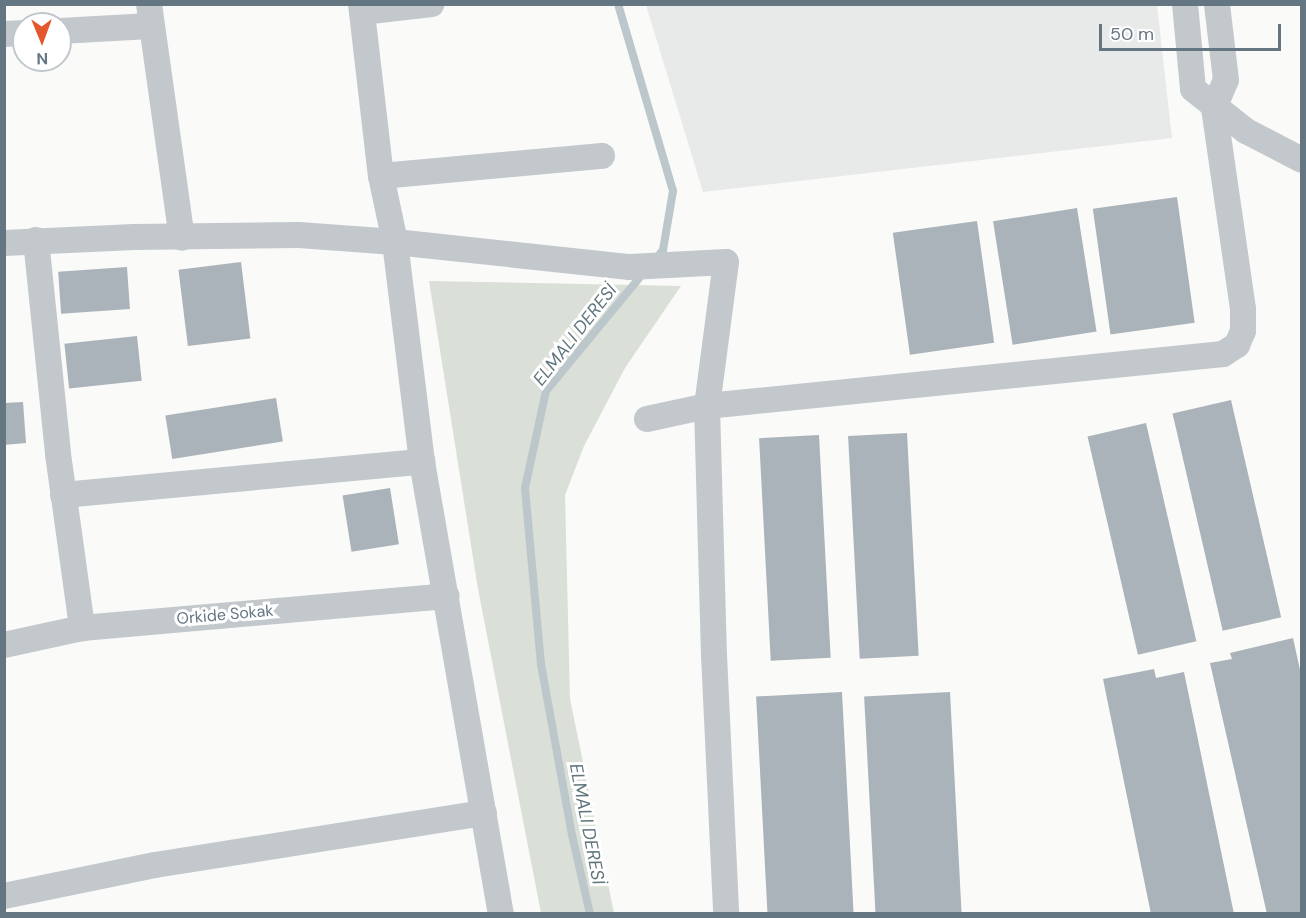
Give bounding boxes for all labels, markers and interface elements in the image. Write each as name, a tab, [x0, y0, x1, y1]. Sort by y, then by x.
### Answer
north arrow	[12, 12, 72, 72]
scale bar	[1102, 12, 1284, 50]
text: 50 m	[1110, 22, 1154, 46]
text: N	[36, 48, 48, 69]
water label: ELMALI DERESİ	[529, 280, 621, 390]
street label: Orkide Sokak	[176, 601, 274, 629]
water label: ELMALI DERESİ	[565, 762, 609, 886]

